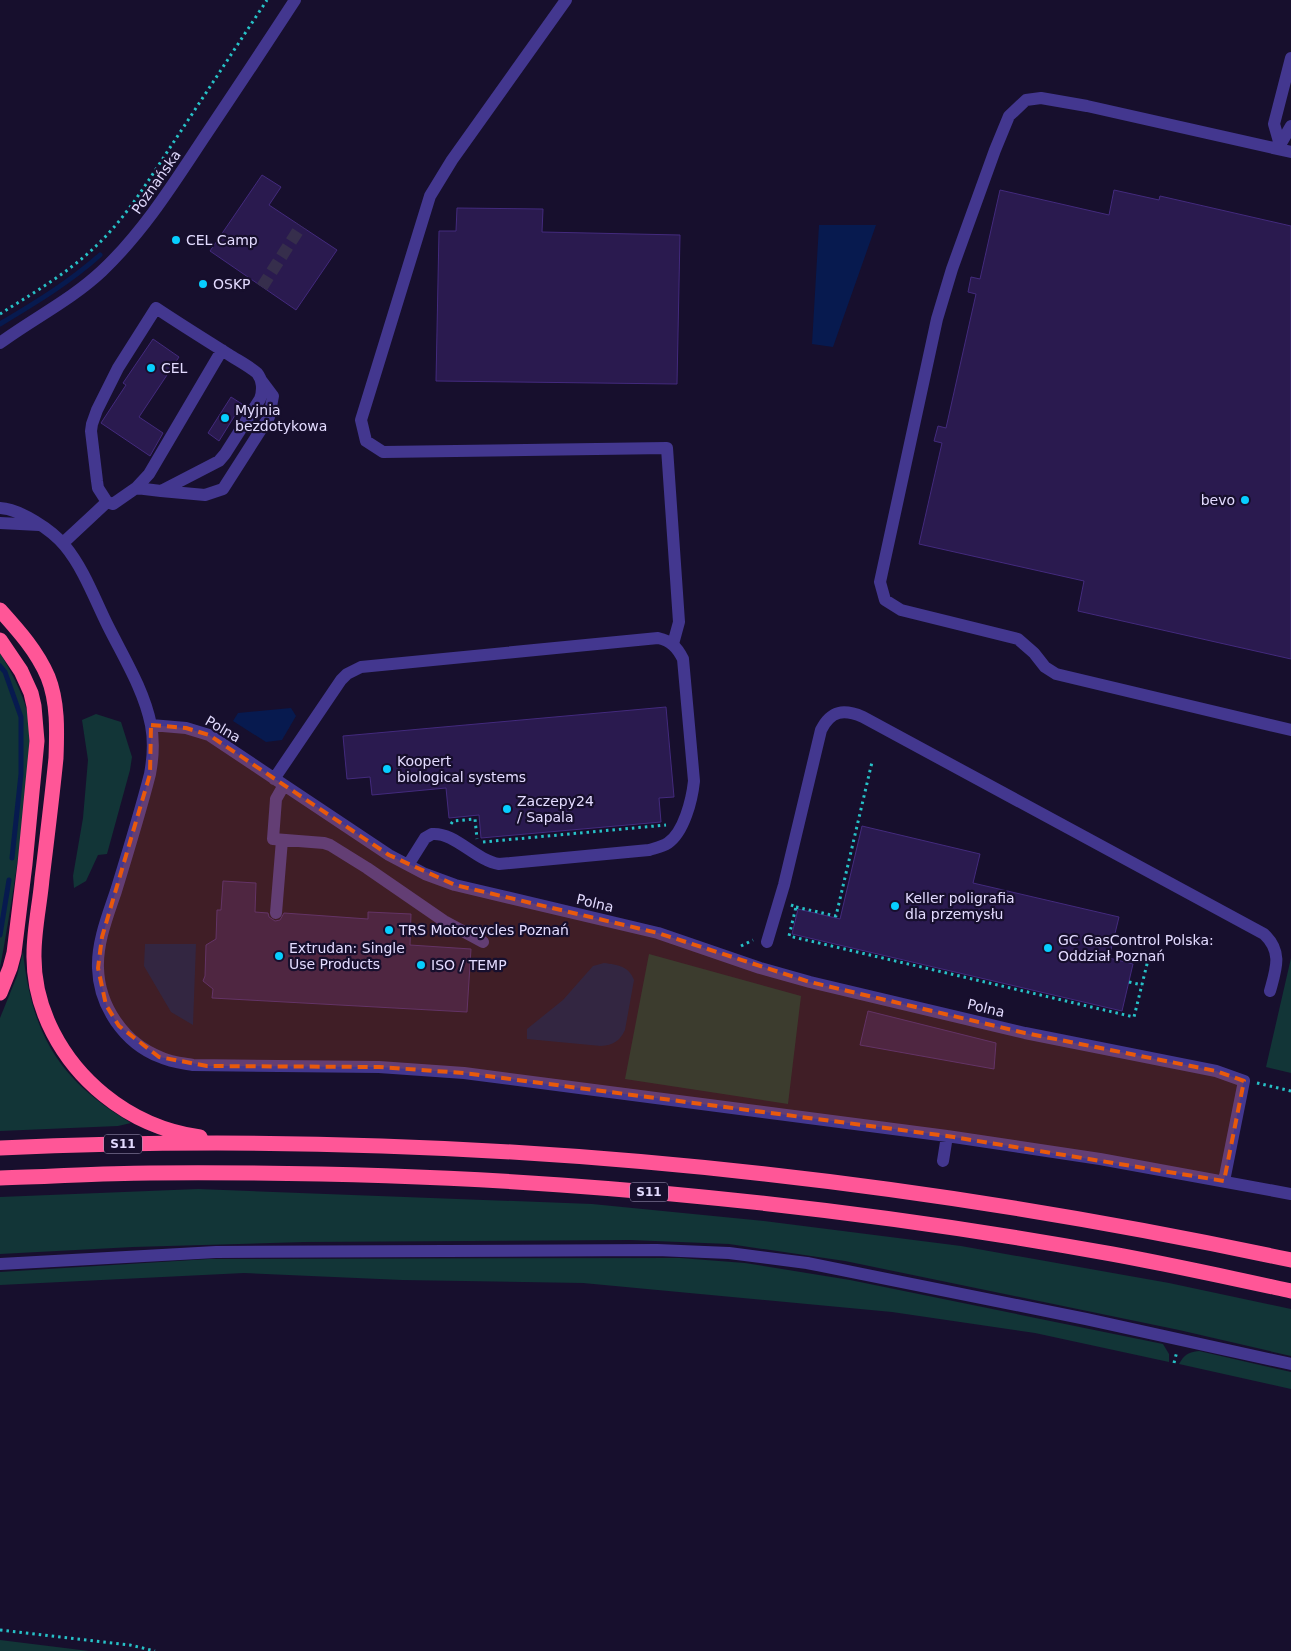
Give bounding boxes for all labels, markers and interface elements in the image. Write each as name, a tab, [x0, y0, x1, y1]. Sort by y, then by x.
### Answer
street label: Poznańska	[128, 147, 184, 217]
place label: CEL Camp	[186, 232, 258, 248]
marker: CEL Camp	[170, 234, 182, 246]
place label: OSKP	[213, 276, 251, 292]
marker: OSKP	[197, 278, 209, 290]
place label: CEL	[161, 360, 188, 376]
marker: CEL	[145, 362, 157, 374]
place label: Myjnia bezdotykowa	[235, 402, 327, 434]
marker: Myjnia bezdotykowa	[219, 412, 231, 424]
place label: bevo	[1201, 492, 1235, 508]
marker: bevo	[1239, 494, 1251, 506]
street label: Polna	[203, 713, 243, 745]
place label: Koopert biological systems	[397, 753, 526, 785]
marker: Koopert biological systems	[381, 763, 393, 775]
place label: Zaczepy24 / Sapala	[517, 793, 594, 825]
marker: Zaczepy24 / Sapala	[501, 803, 513, 815]
place label: Keller poligrafia dla przemysłu	[905, 890, 1015, 922]
street label: Polna	[575, 891, 615, 915]
marker: Keller poligrafia dla przemysłu	[889, 900, 901, 912]
place label: TRS Motorcycles Poznań	[398, 922, 569, 938]
marker: TRS Motorcycles Poznań	[383, 924, 395, 936]
place label: GC GasControl Polska: Oddział Poznań	[1058, 932, 1214, 964]
place label: Extrudan: Single Use Products	[289, 940, 405, 972]
marker: GC GasControl Polska: Oddział Poznań	[1042, 942, 1054, 954]
marker: Extrudan: Single Use Products	[273, 950, 285, 962]
place label: ISO / TEMP	[431, 957, 507, 973]
marker: ISO / TEMP	[415, 959, 427, 971]
street label: Polna	[966, 996, 1006, 1020]
road number: S11	[104, 1134, 142, 1154]
road number: S11	[630, 1182, 668, 1202]

